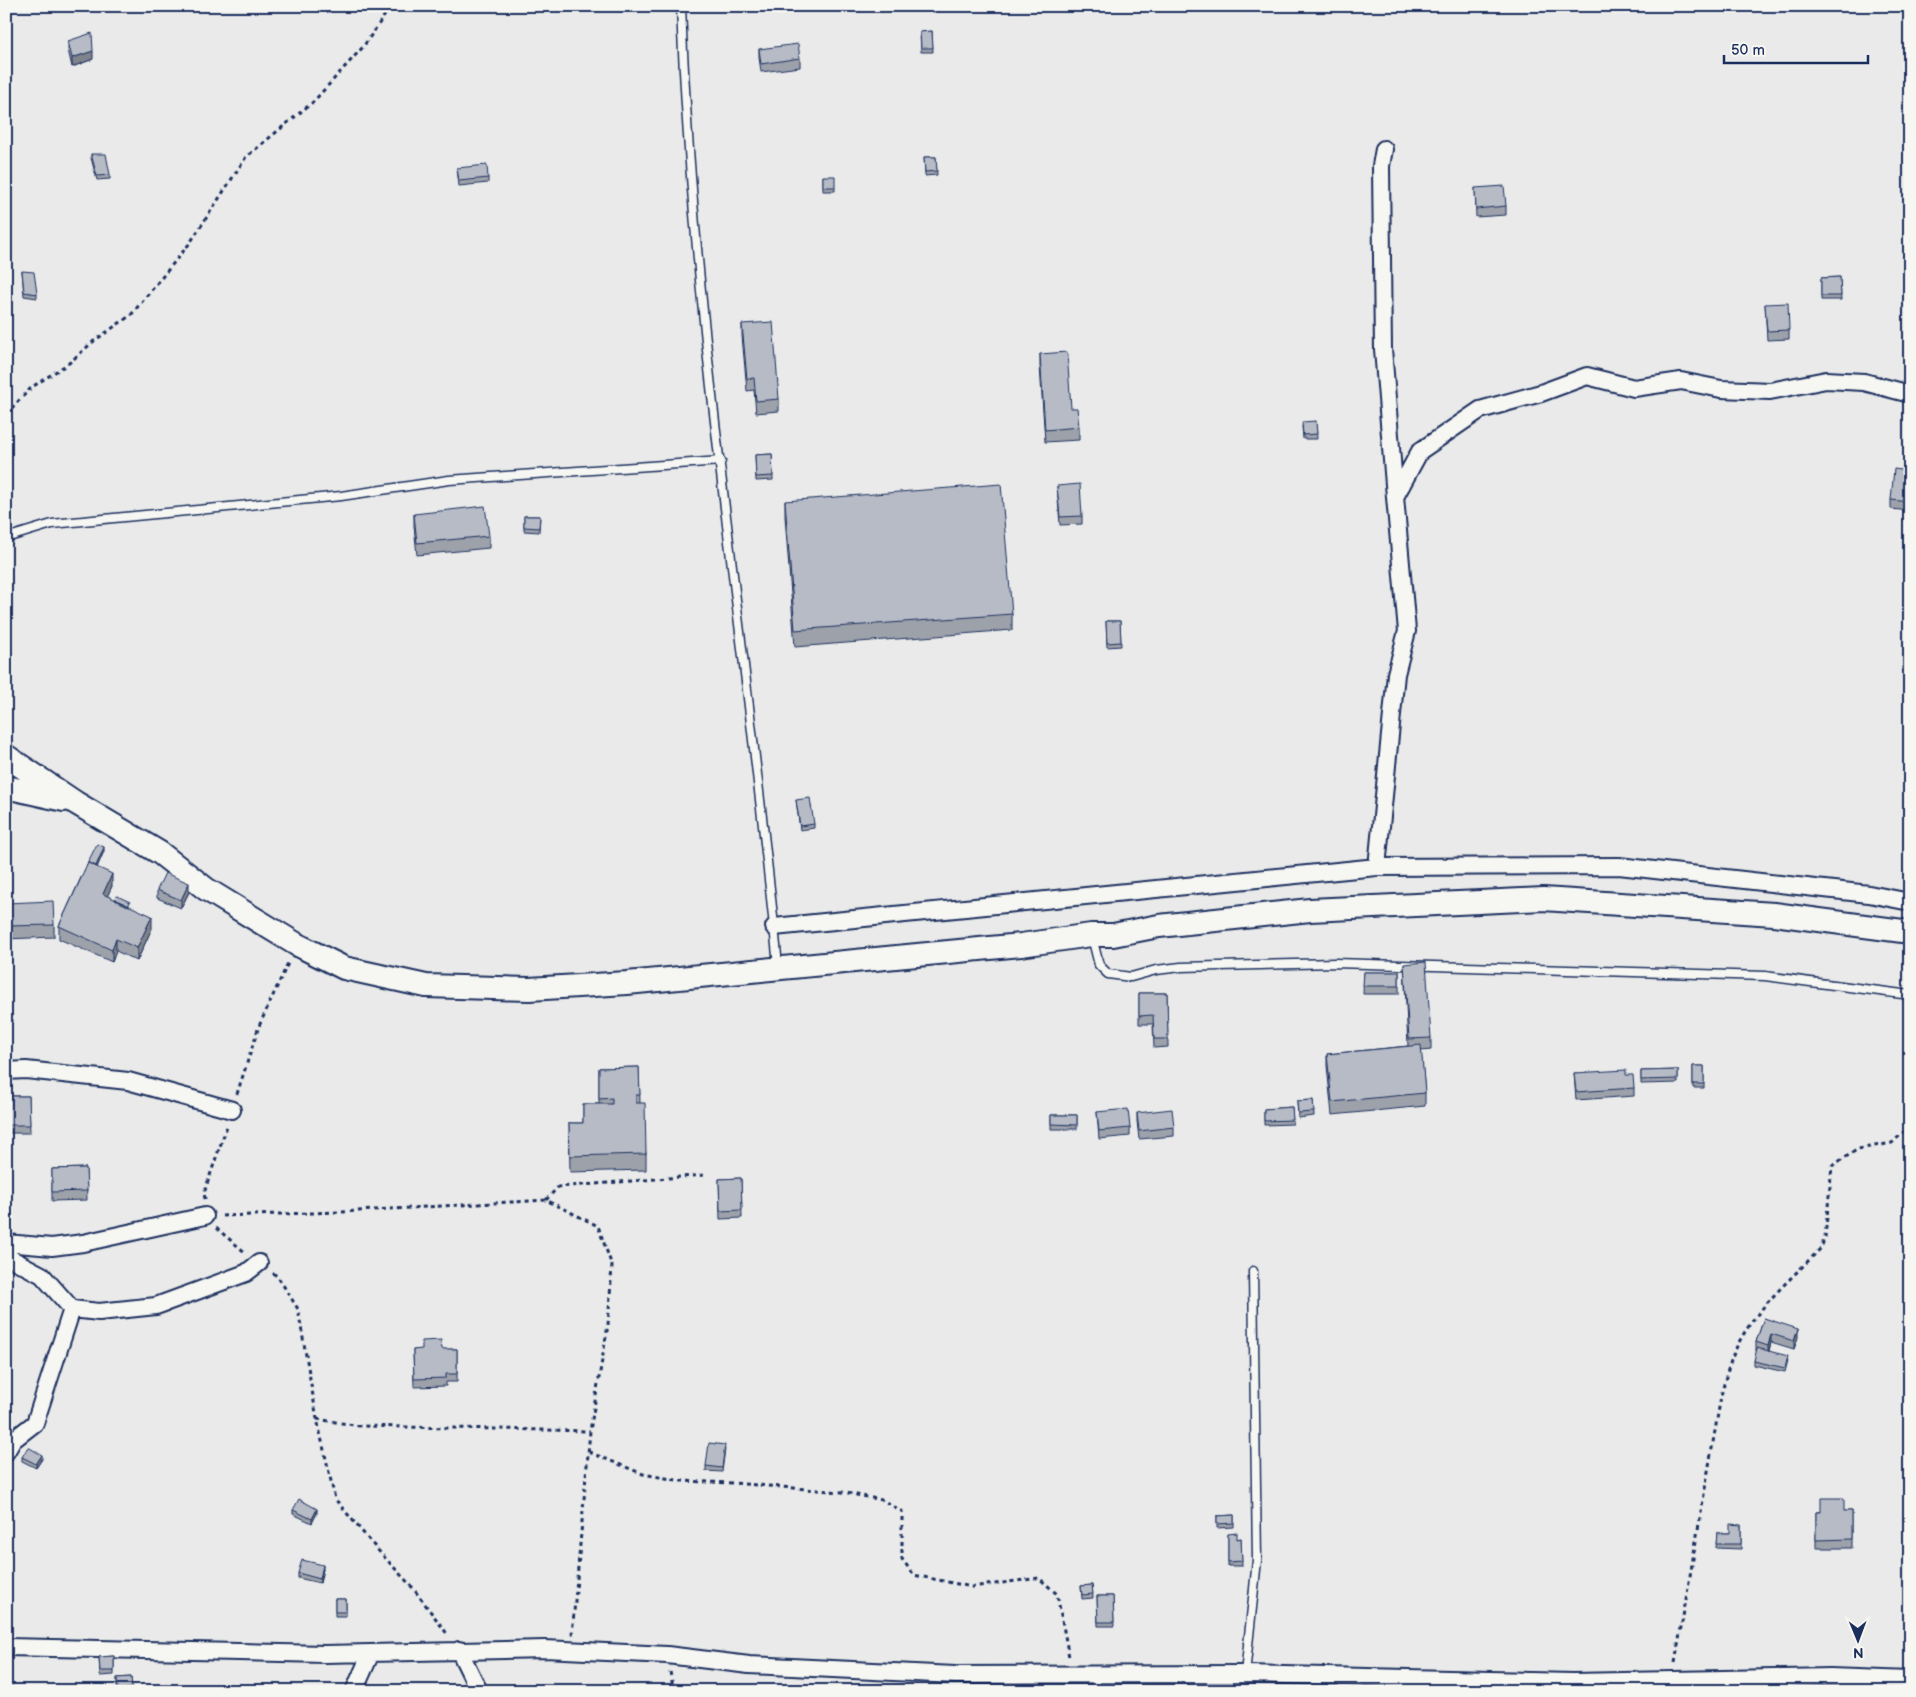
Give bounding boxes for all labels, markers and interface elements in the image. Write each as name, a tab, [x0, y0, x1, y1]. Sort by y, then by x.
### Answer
scale bar	[1724, 32, 1867, 64]
text: 50 m	[1731, 41, 1765, 60]
north arrow	[1834, 1614, 1884, 1664]
text: N	[1853, 1644, 1864, 1661]

